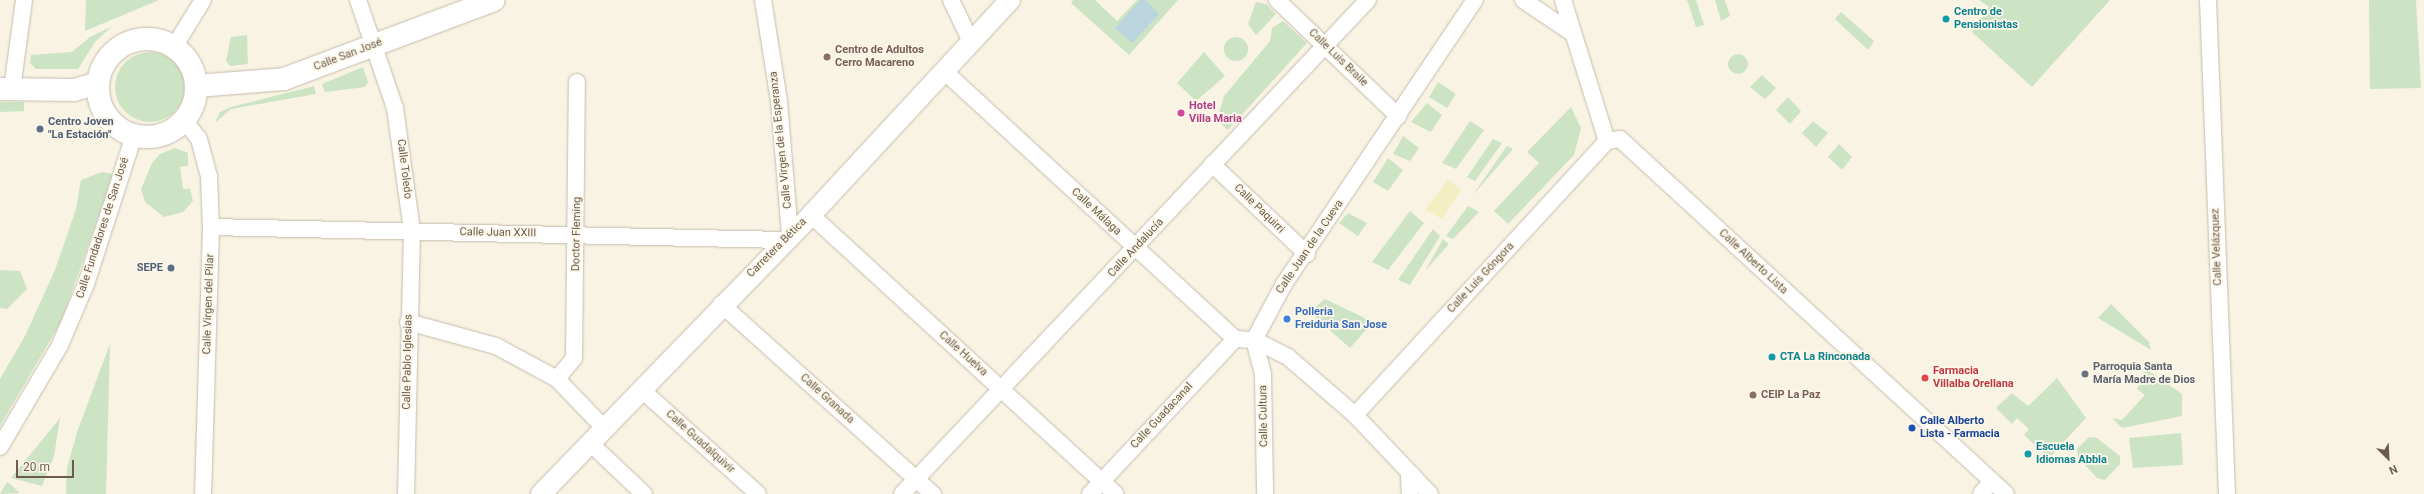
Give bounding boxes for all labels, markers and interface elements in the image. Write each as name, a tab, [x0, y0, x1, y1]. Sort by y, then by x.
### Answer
place label: Centro de Pensionistas	[1954, 6, 2018, 32]
marker: Centro de Pensionistas	[1941, 14, 1951, 24]
street label: Calle Luis Braile	[1306, 26, 1370, 90]
street label: Calle San José	[312, 36, 384, 74]
place label: Centro de Adultos Cerro Macareno	[835, 44, 924, 70]
marker: Centro de Adultos Cerro Macareno	[822, 52, 832, 62]
street label: Calle Virgen de la Esperanza	[767, 71, 795, 209]
place label: Hotel Villa Maria	[1189, 100, 1242, 126]
marker: Hotel Villa Maria	[1176, 108, 1186, 118]
place label: Centro Joven "La Estación"	[48, 116, 114, 142]
marker: Centro Joven "La Estación"	[35, 124, 45, 134]
street label: Calle Toledo	[394, 138, 414, 200]
street label: Calle Fundadores de San José	[74, 156, 132, 300]
street label: Calle Paquirri	[1231, 182, 1287, 236]
street label: Calle Málaga	[1068, 186, 1124, 238]
street label: Doctor Fleming	[570, 197, 584, 271]
street label: Calle Juan de la Cueva	[1274, 198, 1346, 296]
street label: Calle Velázquez	[2209, 208, 2225, 286]
street label: Carretera Bética	[745, 216, 809, 280]
street label: Calle Andalucía	[1105, 216, 1167, 280]
street label: Calle Juan XXIII	[460, 226, 536, 240]
street label: Calle Alberto Lista	[1716, 227, 1790, 297]
street label: Calle Luis Góngora	[1445, 240, 1517, 316]
street label: Calle Virgen del Pilar	[201, 253, 217, 355]
place label: SEPE	[137, 261, 163, 275]
marker: SEPE	[166, 263, 176, 273]
place label: Polleria Freiduria San Jose	[1295, 306, 1387, 332]
street label: Calle Pablo Iglesias	[401, 314, 415, 410]
marker: Polleria Freiduria San Jose	[1282, 314, 1292, 324]
street label: Calle Huelva	[936, 329, 990, 379]
place label: CTA La Rinconada	[1780, 350, 1870, 364]
marker: CTA La Rinconada	[1767, 352, 1777, 362]
place label: Parroquia Santa María Madre de Dios	[2093, 361, 2195, 387]
place label: Farmacia Villalba Orellana	[1933, 365, 2014, 391]
marker: Parroquia Santa María Madre de Dios	[2080, 369, 2090, 379]
street label: Calle Granada	[797, 371, 857, 427]
marker: Farmacia Villalba Orellana	[1920, 373, 1930, 383]
street label: Calle Guadacanal	[1128, 380, 1196, 452]
street label: Calle Cultura	[1257, 385, 1271, 447]
place label: CEIP La Paz	[1761, 388, 1821, 402]
marker: CEIP La Paz	[1748, 390, 1758, 400]
street label: Calle Guadalquivir	[663, 408, 737, 476]
place label: Calle Alberto Lista - Farmacia	[1920, 415, 2000, 441]
marker: Calle Alberto Lista - Farmacia	[1907, 423, 1917, 433]
north arrow	[2368, 438, 2408, 478]
place label: Escuela Idiomas Abbla	[2036, 441, 2107, 467]
marker: Escuela Idiomas Abbla	[2023, 449, 2033, 459]
scale bar	[18, 452, 76, 478]
text: 20 m	[23, 460, 50, 474]
text: N	[2387, 462, 2399, 477]

